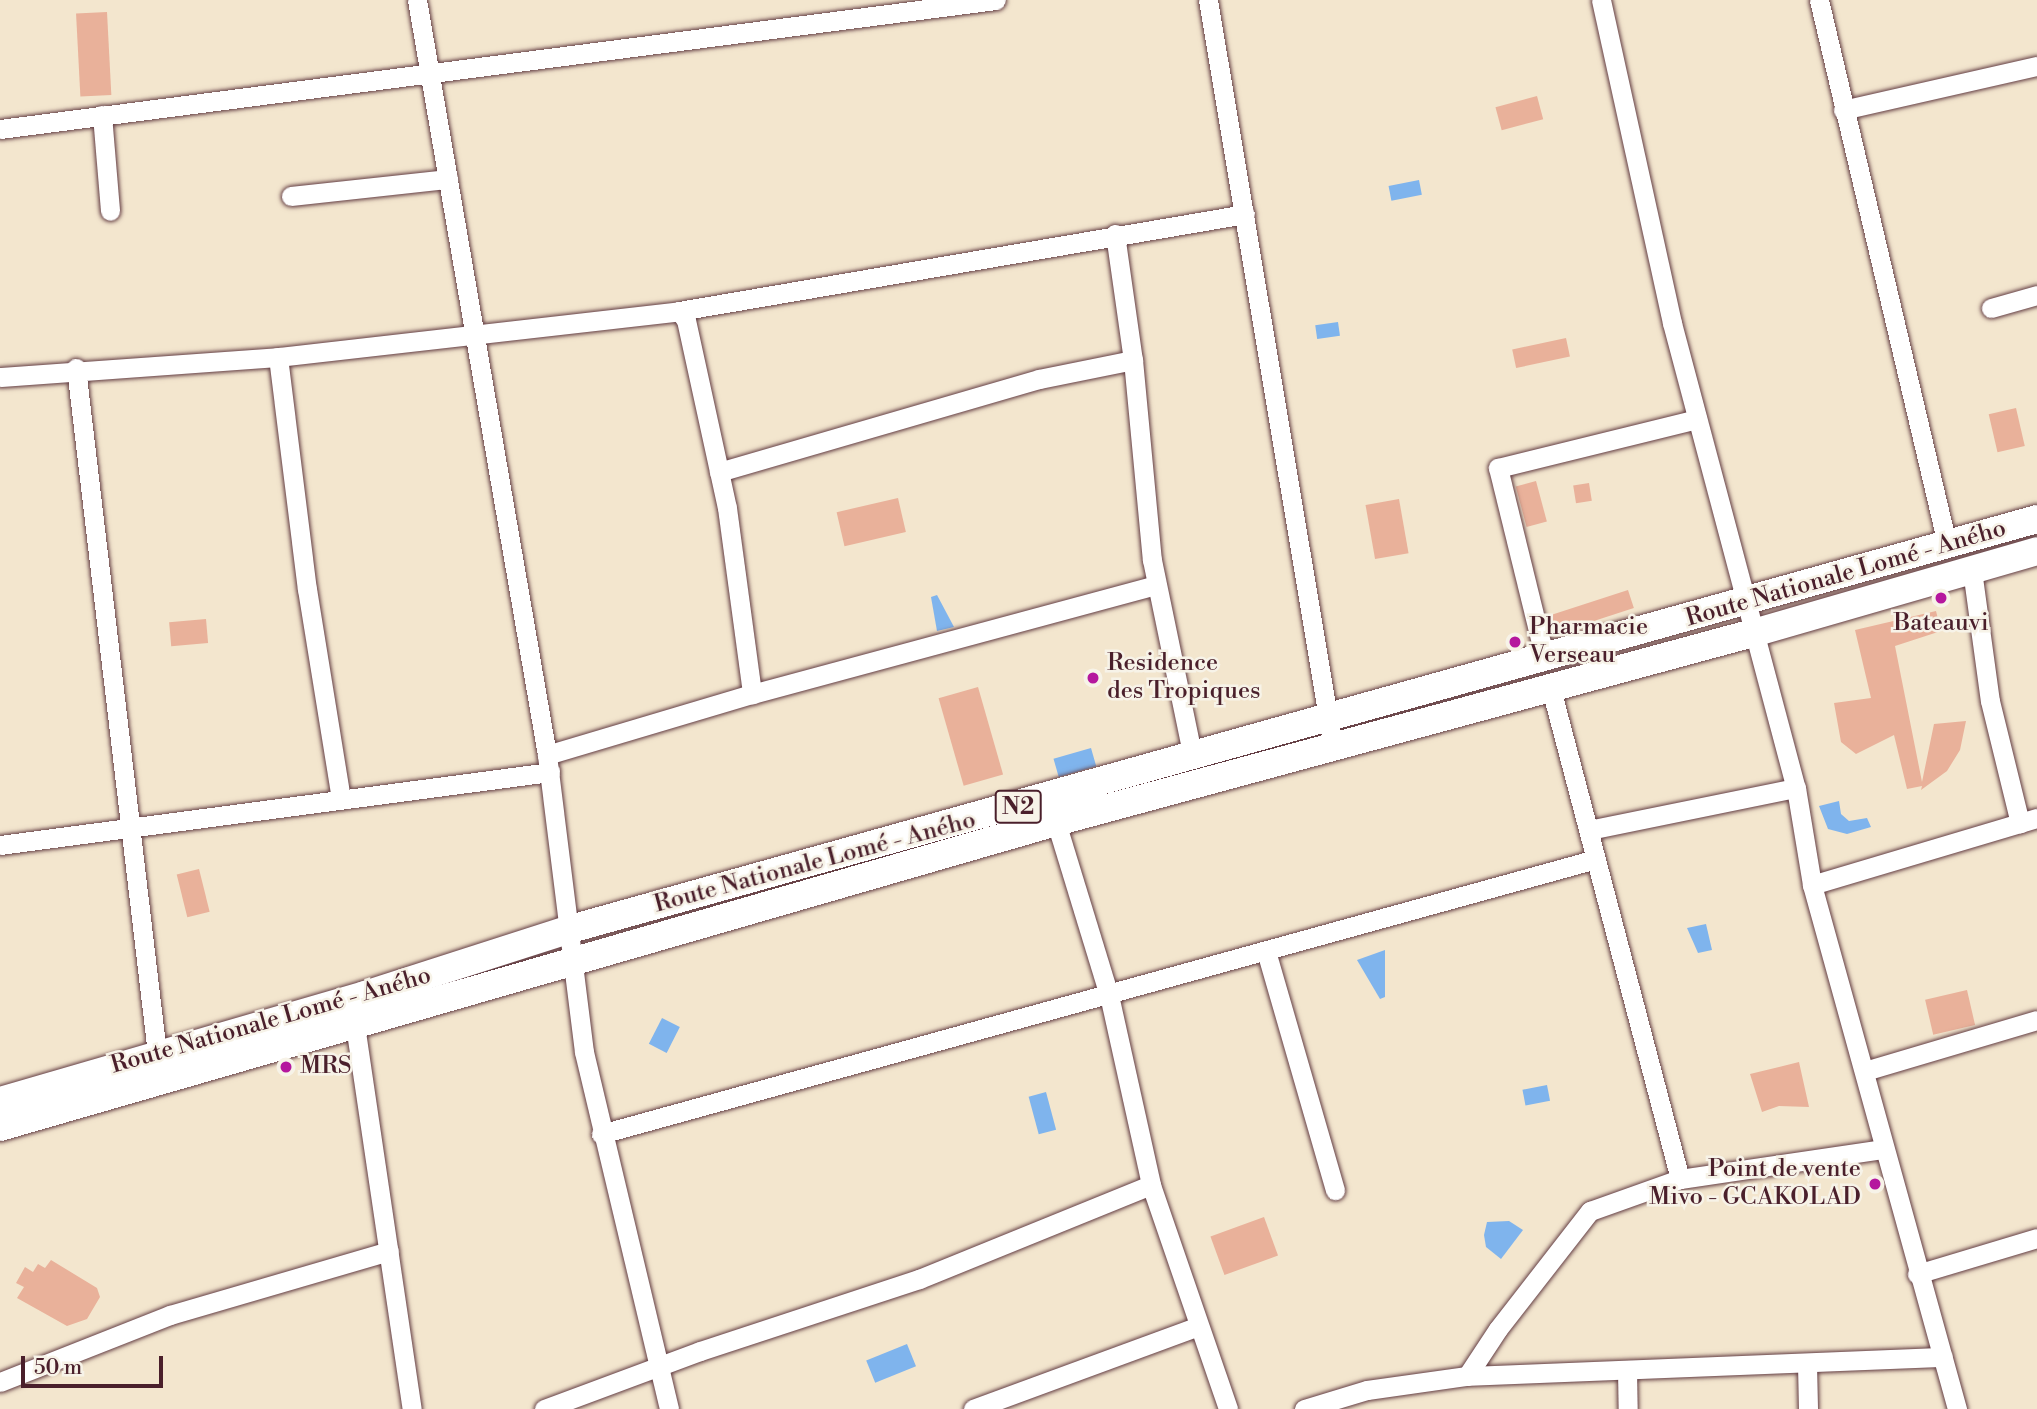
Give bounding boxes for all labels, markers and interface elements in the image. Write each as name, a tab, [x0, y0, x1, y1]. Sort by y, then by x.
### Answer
street label: Route Nationale Lomé - Aného	[1683, 514, 2009, 634]
marker: Bateauvi	[1933, 590, 1949, 606]
place label: Bateauvi	[1893, 610, 1989, 638]
place label: Pharmacie Verseau	[1529, 614, 1648, 670]
marker: Pharmacie Verseau	[1507, 634, 1523, 650]
place label: Residence des Tropiques	[1107, 650, 1261, 706]
marker: Residence des Tropiques	[1085, 670, 1101, 686]
road number: N2	[993, 788, 1042, 827]
street label: Route Nationale Lomé - Aného	[651, 806, 979, 920]
street label: Route Nationale Lomé - Aného	[108, 961, 434, 1081]
place label: MRS	[300, 1053, 352, 1081]
marker: MRS	[278, 1059, 294, 1075]
place label: Point de vente Mivo - GCAKOLAD	[1649, 1156, 1861, 1212]
marker: Point de vente Mivo - GCAKOLAD	[1867, 1176, 1883, 1192]
scale bar	[24, 1342, 166, 1386]
text: 50 m	[34, 1355, 82, 1381]

